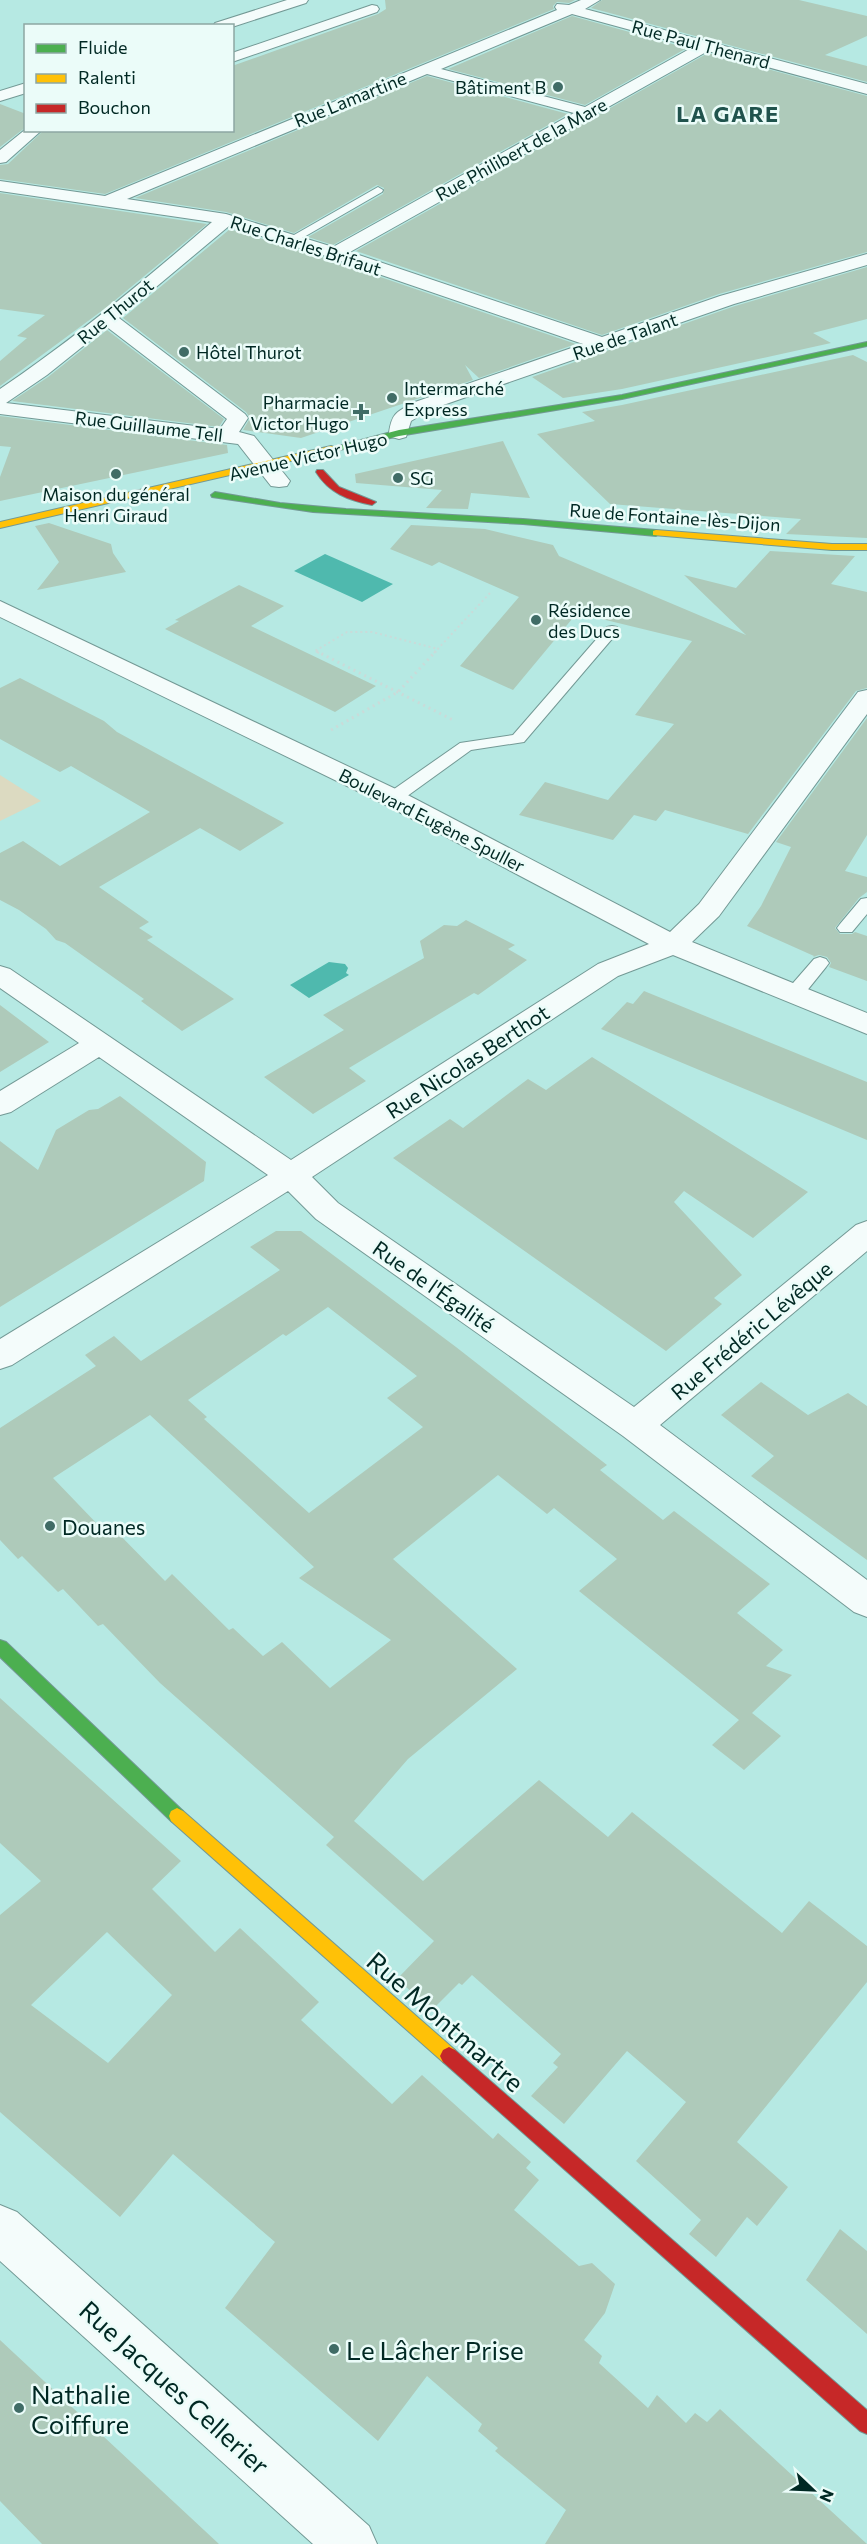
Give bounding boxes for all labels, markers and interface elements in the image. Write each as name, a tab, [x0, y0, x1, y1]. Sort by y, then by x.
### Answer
street label: Rue Paul Thenard	[630, 15, 772, 73]
legend	[24, 24, 234, 132]
text: Fluide	[78, 36, 127, 58]
text: Ralenti	[78, 66, 136, 88]
street label: Rue Lamartine	[291, 67, 409, 131]
place label: Bâtiment B	[455, 76, 546, 98]
marker: Bâtiment B	[551, 80, 565, 94]
street label: Rue Philibert de la Mare	[432, 93, 610, 205]
text: Bouchon	[78, 96, 151, 118]
district label: LA GARE	[676, 100, 780, 127]
street label: Rue Charles Brifaut	[228, 210, 384, 280]
street label: Rue Thurot	[72, 274, 158, 348]
street label: Rue de Talant	[570, 308, 680, 364]
place label: Hôtel Thurot	[196, 341, 302, 363]
marker: Hôtel Thurot	[177, 345, 191, 359]
place label: Intermarché Express	[404, 377, 504, 420]
place label: Pharmacie Victor Hugo	[251, 391, 349, 434]
marker: Intermarché Express	[385, 391, 399, 405]
marker: Pharmacie Victor Hugo	[354, 405, 368, 419]
street label: Rue Guillaume Tell	[74, 406, 224, 446]
street label: Avenue Victor Hugo	[227, 427, 389, 485]
marker: Maison du général Henri Giraud	[109, 467, 123, 481]
place label: SG	[410, 467, 434, 489]
marker: SG	[391, 471, 405, 485]
place label: Maison du général Henri Giraud	[42, 483, 190, 526]
street label: Rue de Fontaine-lès-Dijon	[569, 499, 781, 535]
place label: Résidence des Ducs	[548, 599, 630, 642]
marker: Résidence des Ducs	[529, 613, 543, 627]
street label: Boulevard Eugène Spuller	[335, 764, 529, 876]
street label: Rue Nicolas Berthot	[381, 999, 553, 1123]
street label: Rue de l'Égalité	[368, 1235, 500, 1337]
street label: Rue Frédéric Lévêque	[665, 1255, 837, 1405]
place label: Douanes	[62, 1514, 145, 1539]
marker: Douanes	[43, 1519, 57, 1533]
street label: Rue Montmartre	[361, 1945, 531, 2097]
street label: Rue Jacques Cellerier	[74, 2294, 276, 2480]
place label: Le Lâcher Prise	[346, 2334, 524, 2365]
marker: Le Lâcher Prise	[327, 2342, 341, 2356]
place label: Nathalie Coiffure	[31, 2378, 130, 2439]
marker: Nathalie Coiffure	[12, 2401, 26, 2415]
north arrow	[783, 2460, 843, 2520]
text: N	[816, 2487, 838, 2505]

